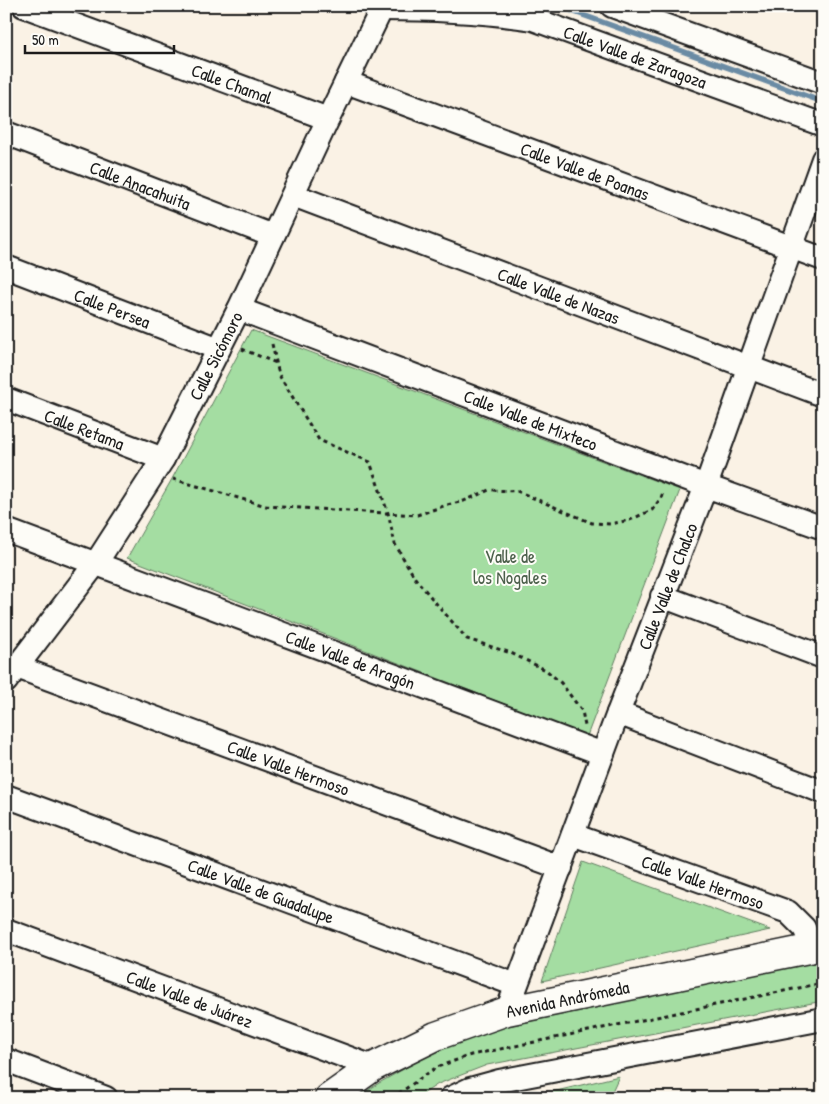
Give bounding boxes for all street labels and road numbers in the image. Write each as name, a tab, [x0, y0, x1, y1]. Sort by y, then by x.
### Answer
street label: Calle Valle de Zaragoza	[560, 19, 710, 94]
street label: Calle Chamal	[188, 57, 276, 110]
street label: Calle Valle de Poanas	[517, 135, 653, 206]
street label: Calle Anacahuita	[86, 154, 194, 216]
street label: Calle Valle de Nazas	[494, 261, 624, 330]
street label: Calle Persea	[71, 282, 154, 334]
street label: Calle Sicómoro	[182, 307, 248, 404]
street label: Calle Valle de Mixteco	[460, 383, 601, 456]
street label: Calle Retama	[41, 402, 128, 456]
street label: Calle Valle de Chalco	[631, 519, 703, 653]
street label: Calle Valle de Aragón	[282, 624, 419, 695]
street label: Calle Valle Hermoso	[224, 733, 353, 801]
street label: Calle Valle Hermoso	[638, 848, 768, 915]
street label: Calle Valle de Guadalupe	[184, 852, 338, 929]
street label: Calle Valle de Juárez	[123, 964, 257, 1034]
street label: Avenida Andrómeda	[504, 974, 631, 1023]

